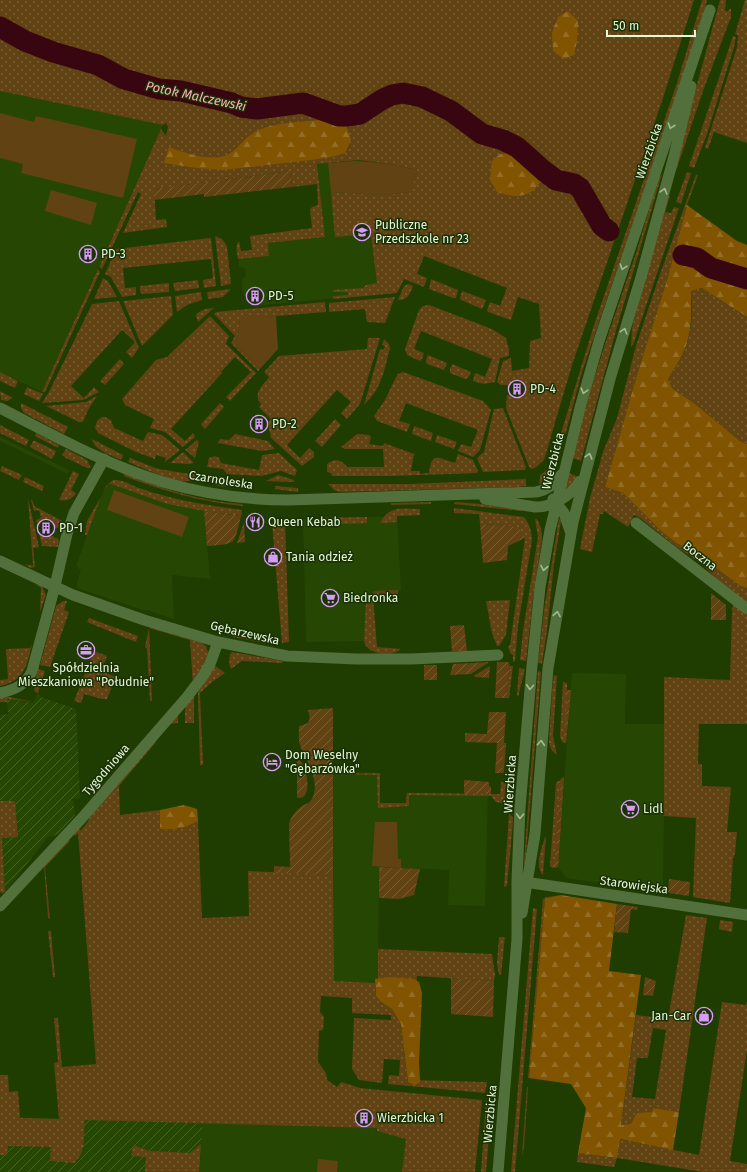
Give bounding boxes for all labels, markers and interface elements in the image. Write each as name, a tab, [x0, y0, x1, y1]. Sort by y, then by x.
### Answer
scale bar	[607, 12, 695, 38]
text: 50 m	[613, 19, 639, 33]
water label: Potok Malczewski	[144, 78, 248, 114]
street label: Wierzbicka	[633, 121, 665, 181]
one-way arrow	[667, 123, 676, 130]
one-way arrow	[659, 188, 668, 195]
place label: Publiczne Przedszkole nr 23	[375, 218, 469, 246]
school or university icon: Publiczne Przedszkole nr 23	[352, 222, 372, 242]
building icon: PD-3	[78, 244, 98, 264]
place label: PD-3	[101, 247, 126, 261]
one-way arrow	[619, 263, 628, 270]
building icon: PD-5	[245, 286, 265, 306]
place label: PD-5	[268, 289, 293, 303]
one-way arrow	[619, 328, 628, 335]
building icon: PD-4	[507, 379, 527, 399]
place label: PD-4	[530, 382, 556, 396]
one-way arrow	[581, 388, 589, 394]
building icon: PD-2	[249, 414, 269, 434]
place label: PD-2	[272, 417, 297, 431]
street label: Wierzbicka	[539, 431, 567, 491]
one-way arrow	[584, 453, 593, 460]
street label: Czarnoleska	[188, 468, 254, 492]
restaurant icon: Queen Kebab	[245, 512, 265, 532]
place label: Queen Kebab	[268, 515, 341, 529]
building icon: PD-1	[36, 518, 56, 538]
place label: PD-1	[59, 521, 83, 535]
street label: Boczna	[680, 539, 720, 573]
shop icon: Tania odzież	[263, 547, 283, 567]
place label: Tania odzież	[286, 550, 353, 564]
one-way arrow	[540, 565, 548, 571]
supermarket icon: Biedronka	[320, 588, 340, 608]
place label: Biedronka	[343, 591, 398, 605]
one-way arrow	[552, 610, 561, 617]
street label: Gębarzewska	[209, 618, 281, 648]
office icon: Spółdzielnia Mieszkaniowa "Południe"	[76, 640, 96, 660]
place label: Spółdzielnia Mieszkaniowa "Południe"	[18, 661, 154, 689]
one-way arrow	[525, 684, 534, 690]
one-way arrow	[537, 740, 546, 746]
street label: Tygodniowa	[80, 741, 132, 799]
place label: Dom Weselny "Gębarzówka"	[285, 748, 360, 776]
hotel icon: Dom Weselny "Gębarzówka"	[262, 752, 282, 772]
street label: Wierzbicka	[501, 754, 519, 814]
supermarket icon: Lidl	[620, 799, 640, 819]
place label: Lidl	[643, 802, 664, 816]
one-way arrow	[516, 813, 524, 819]
street label: Starowiejska	[599, 873, 669, 897]
shop icon: Jan-Car	[694, 1006, 714, 1026]
place label: Jan-Car	[651, 1009, 691, 1023]
street label: Wierzbicka	[480, 1084, 500, 1144]
building icon: Wierzbicka 1	[354, 1108, 374, 1128]
place label: Wierzbicka 1	[377, 1111, 444, 1125]

